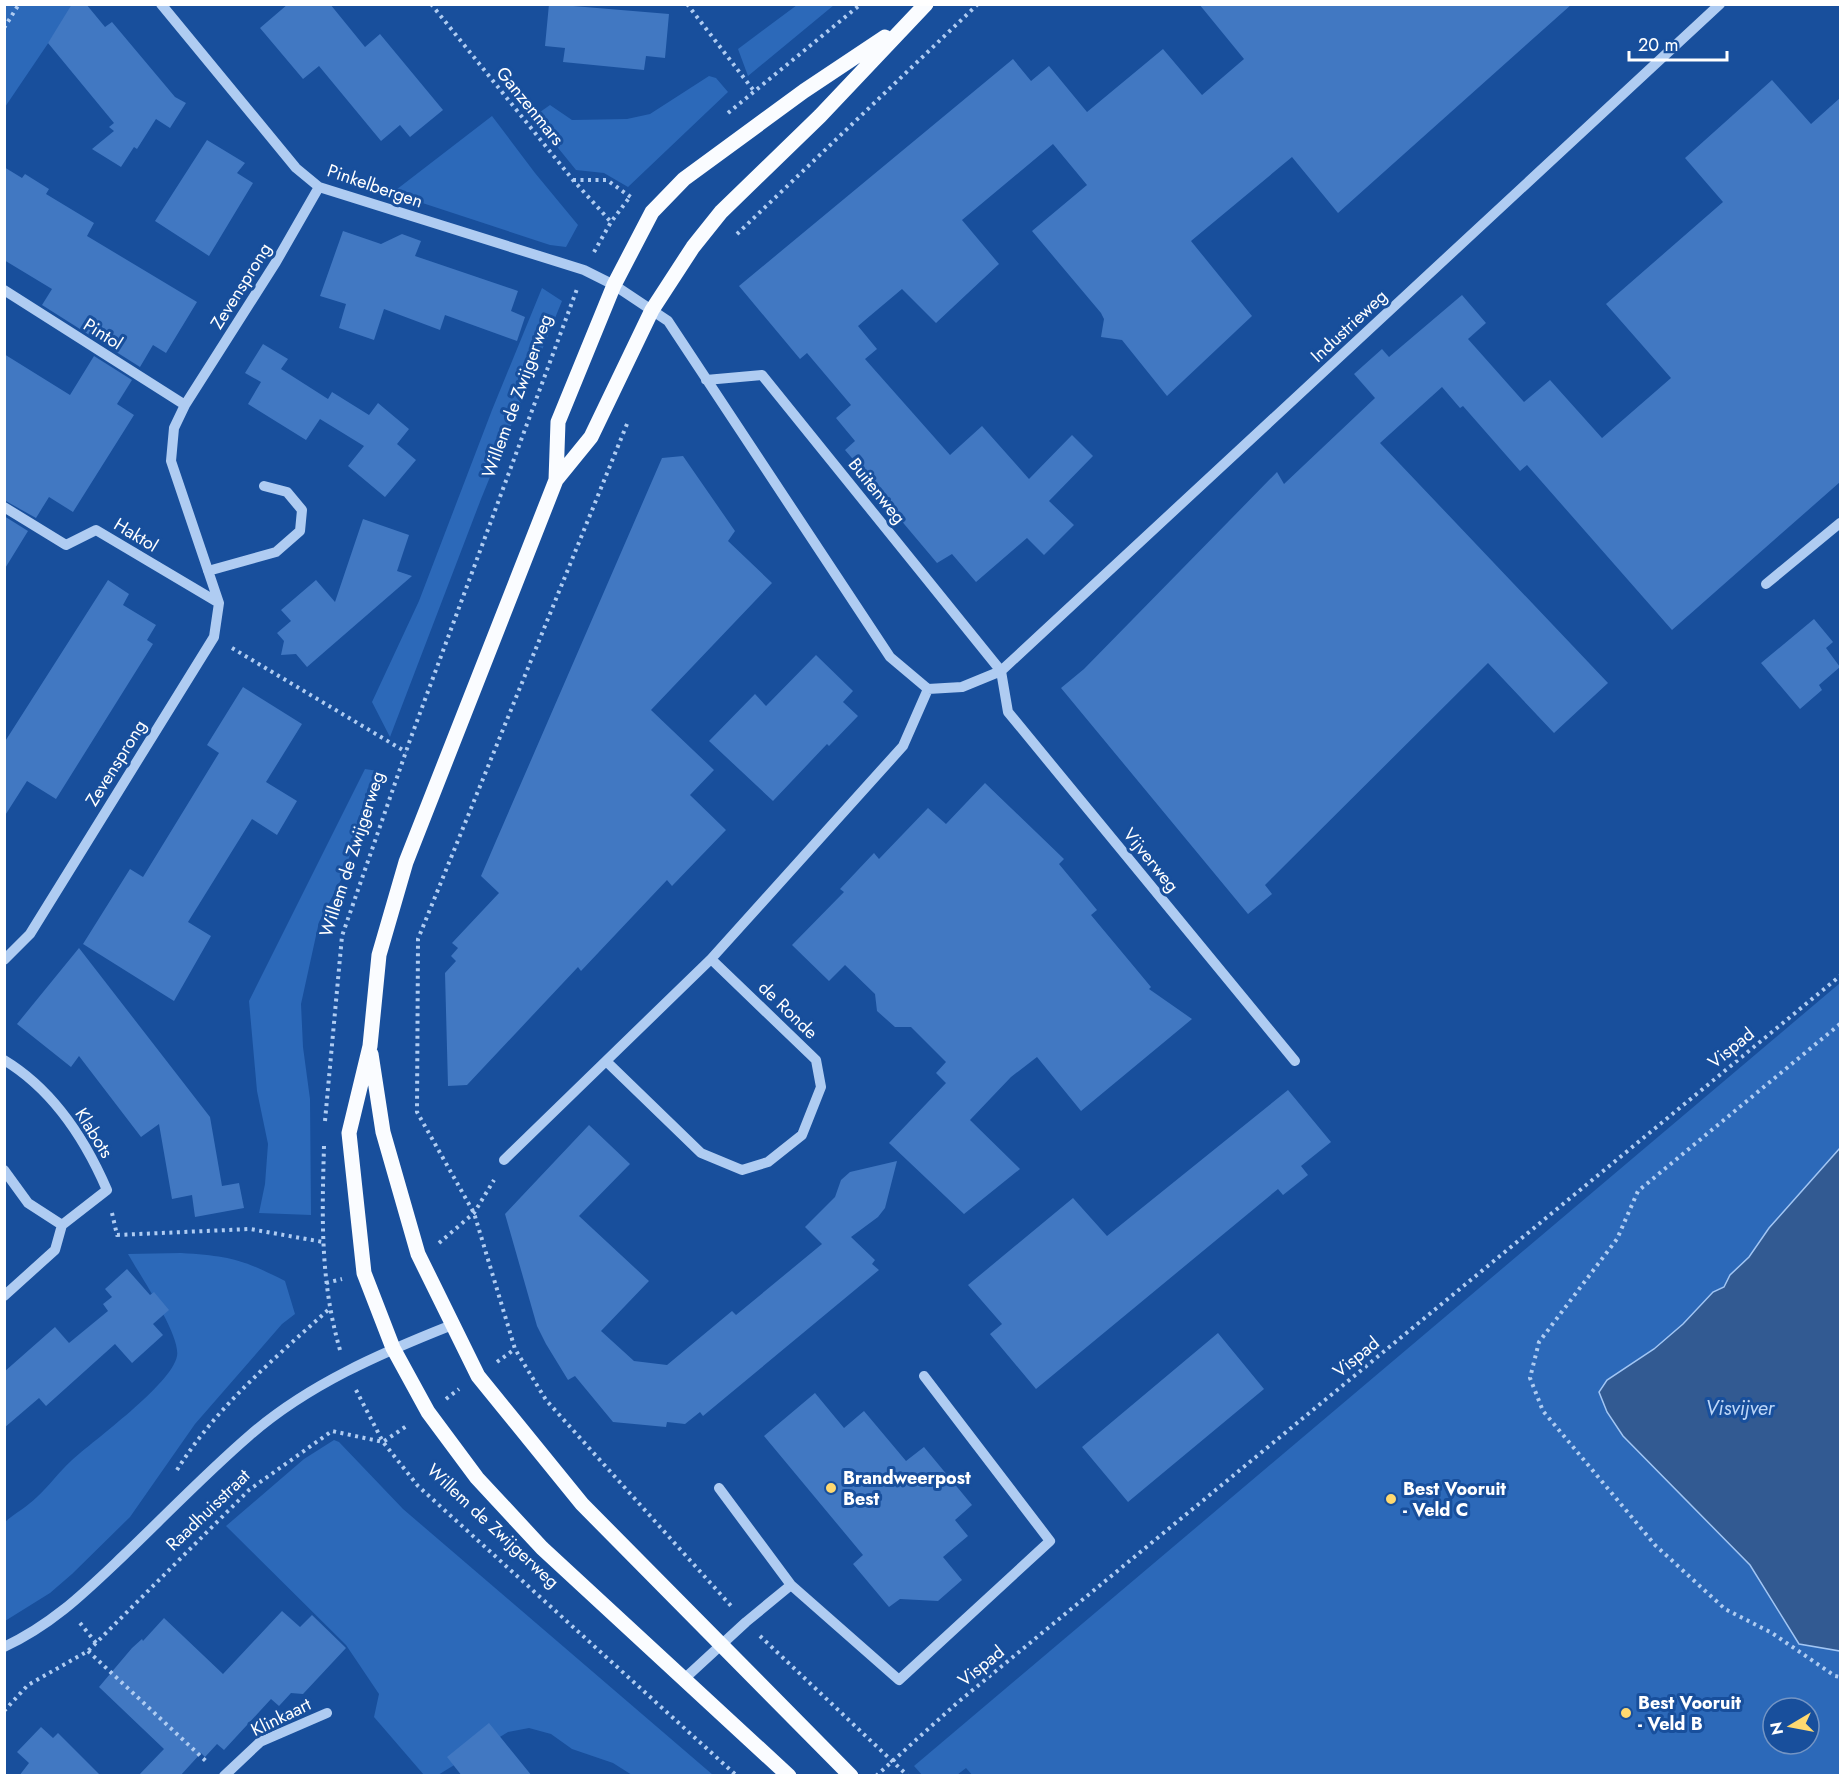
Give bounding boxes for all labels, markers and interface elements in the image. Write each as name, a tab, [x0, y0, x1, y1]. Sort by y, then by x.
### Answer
scale bar	[1629, 24, 1726, 62]
text: 20 m	[1638, 32, 1678, 58]
street label: Ganzenmars	[490, 61, 570, 151]
street label: Pinkelbergen	[324, 158, 426, 214]
street label: Zevensprong	[204, 238, 278, 334]
street label: Industrieweg	[1305, 284, 1393, 368]
street label: Willem de Zwijgerweg	[475, 311, 559, 481]
street label: Pintol	[78, 312, 128, 356]
street label: Buitenweg	[842, 452, 912, 530]
street label: Haktol	[109, 512, 163, 558]
street label: Zevensprong	[79, 715, 153, 811]
street label: Willem de Zwijgerweg	[313, 768, 391, 940]
street label: Vijverweg	[1117, 822, 1185, 898]
street label: de Ronde	[752, 975, 824, 1045]
street label: Vispad	[1702, 1021, 1760, 1075]
street label: Klabots	[68, 1103, 120, 1163]
street label: Vispad	[1327, 1330, 1385, 1384]
water label: Visvijver	[1706, 1394, 1776, 1423]
street label: Willem de Zwijgerweg	[421, 1458, 565, 1594]
street label: Raadhuisstraat	[160, 1463, 256, 1557]
place label: Brandweerpost Best	[843, 1465, 971, 1512]
place label: Best Vooruit - Veld C	[1403, 1476, 1506, 1523]
marker: Brandweerpost Best	[824, 1481, 838, 1495]
marker: Best Vooruit - Veld C	[1384, 1492, 1398, 1506]
street label: Vispad	[952, 1639, 1010, 1693]
place label: Best Vooruit - Veld B	[1638, 1690, 1741, 1737]
street label: Klinkaart	[246, 1691, 316, 1743]
north arrow	[1761, 1696, 1821, 1756]
marker: Best Vooruit - Veld B	[1619, 1706, 1633, 1720]
text: N	[1764, 1720, 1789, 1737]

